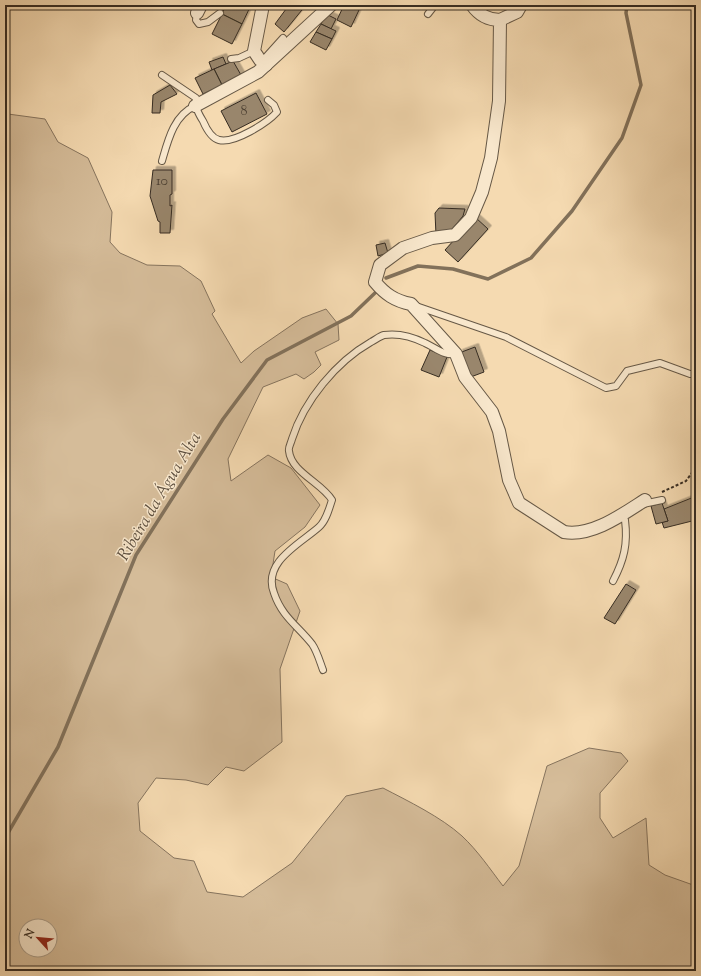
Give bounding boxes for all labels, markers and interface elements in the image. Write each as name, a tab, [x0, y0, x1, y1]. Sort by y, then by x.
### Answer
house number: 8	[241, 102, 248, 122]
house number: 10	[156, 172, 168, 192]
water label: Ribeira da Água Alta	[111, 428, 208, 566]
north arrow	[18, 918, 58, 958]
text: N	[20, 926, 39, 942]

